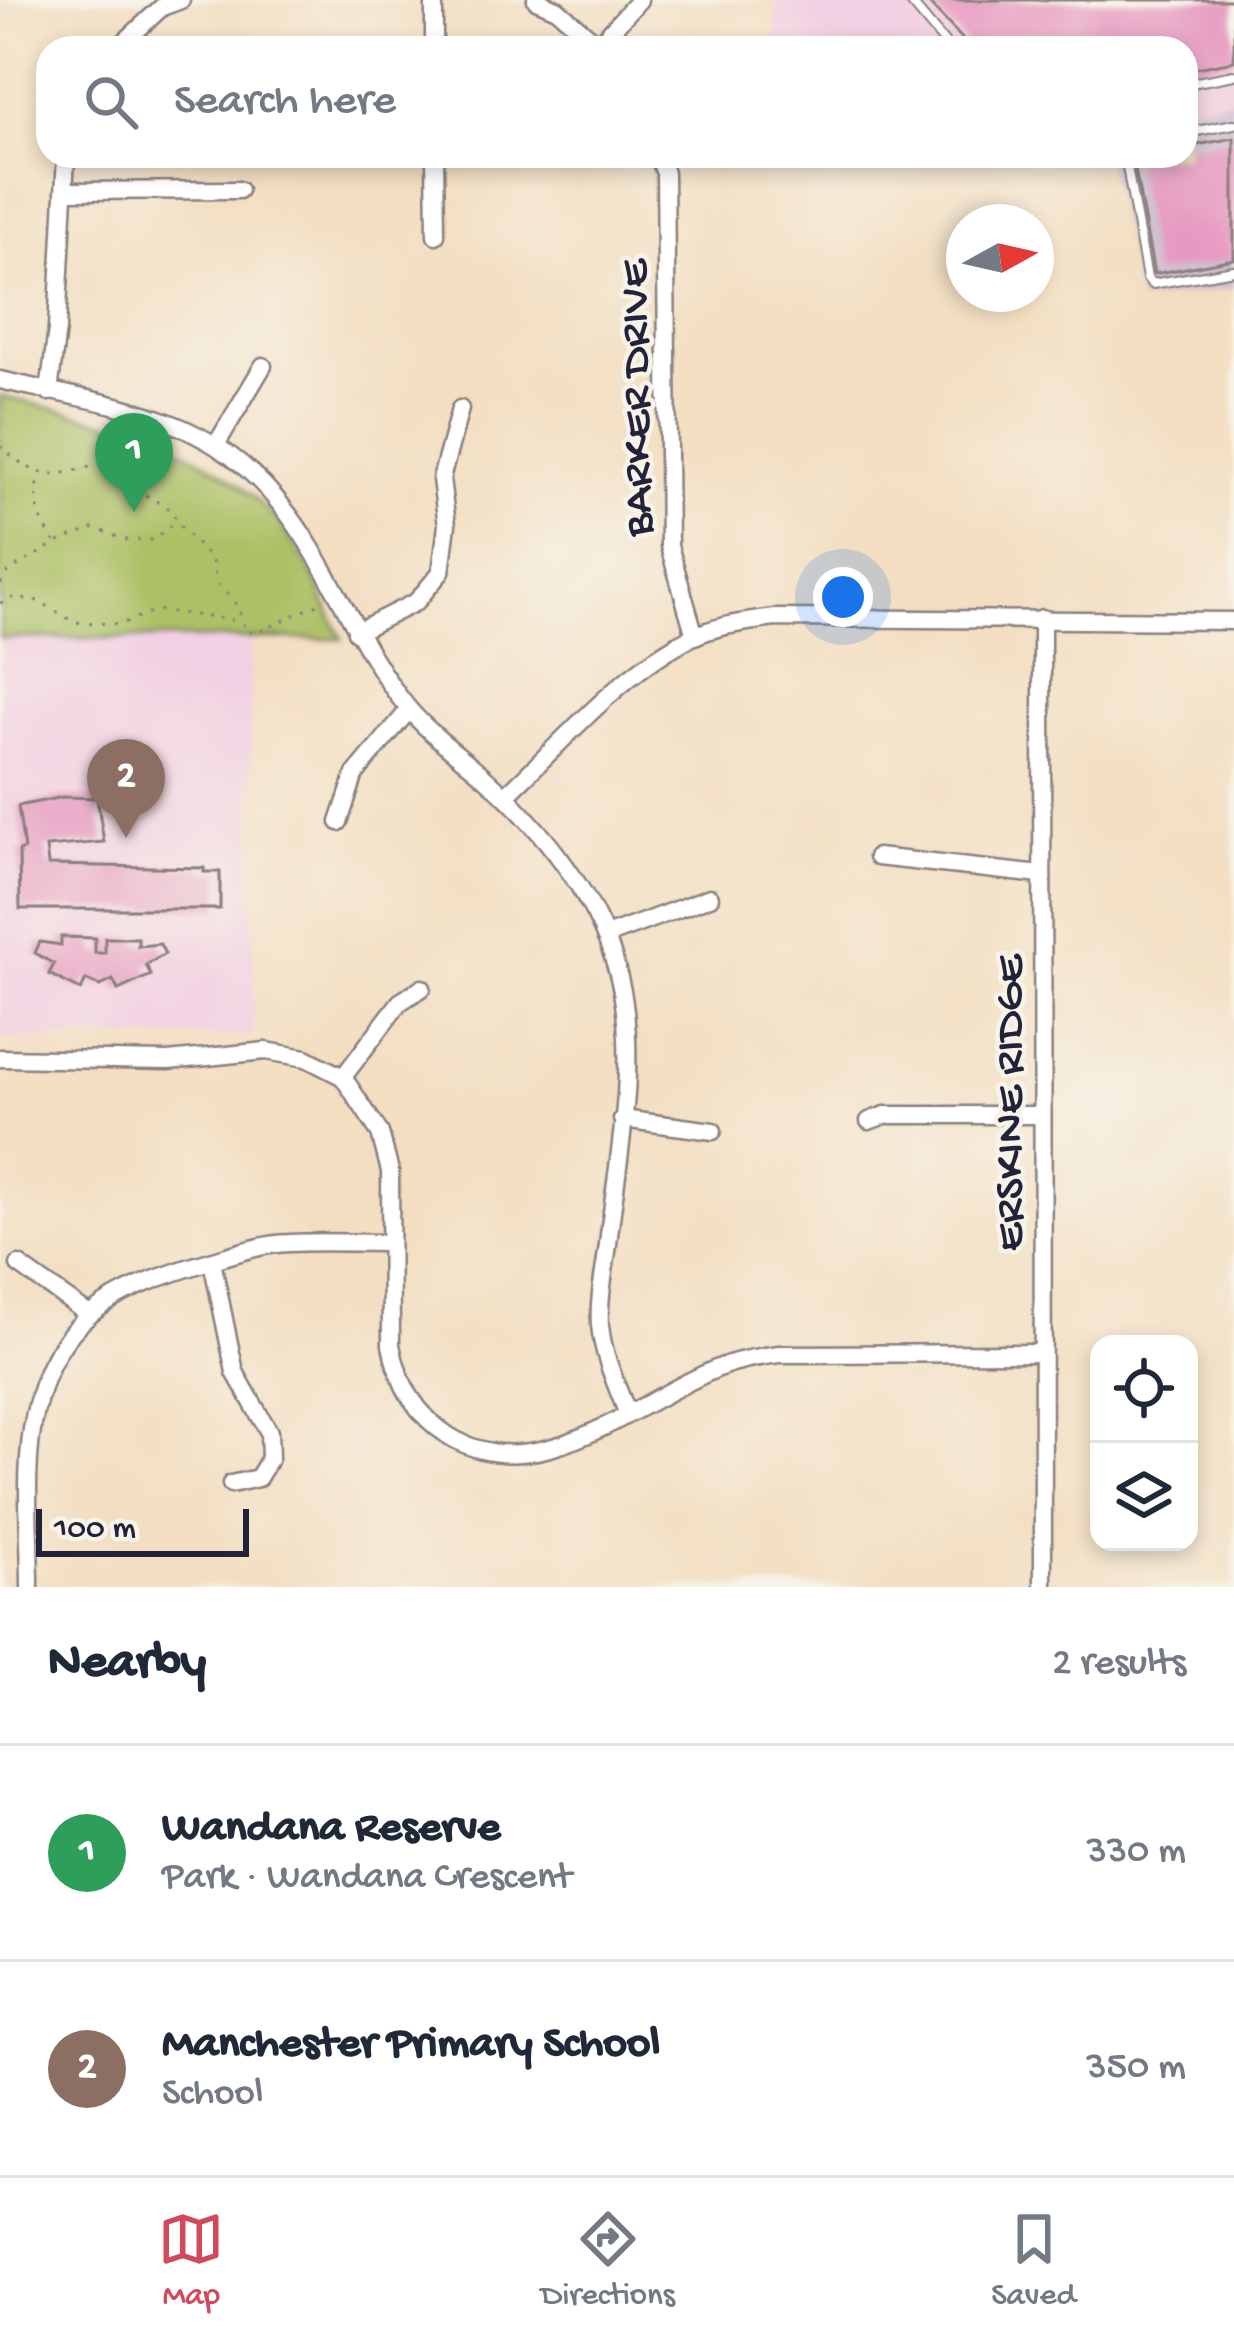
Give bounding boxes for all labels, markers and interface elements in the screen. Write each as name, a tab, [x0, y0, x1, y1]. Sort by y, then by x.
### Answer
search box	[36, 36, 1198, 168]
icon: search	[78, 69, 144, 135]
text: Search here	[174, 76, 396, 129]
north arrow	[946, 204, 1054, 312]
street label: BARKER DRIVE	[611, 257, 668, 538]
pin: 1	[95, 413, 173, 512]
your location	[813, 567, 873, 627]
pin: 2	[87, 739, 165, 838]
street label: ERSKINE RIDGE	[986, 953, 1039, 1251]
map controls	[1090, 1335, 1198, 1551]
button: locate	[1090, 1335, 1198, 1443]
button: layers	[1090, 1443, 1198, 1551]
scale bar	[36, 1503, 249, 1556]
text: 100 m	[54, 1511, 136, 1549]
text: Nearby	[48, 1635, 206, 1695]
text: 2 results	[1052, 1642, 1186, 1688]
text: Wandana Reserve	[162, 1803, 501, 1856]
text: 1	[79, 1830, 95, 1876]
text: 330 m	[1086, 1830, 1186, 1876]
text: Park · Wandana Crescent	[162, 1856, 572, 1902]
text: Manchester Primary School	[162, 2019, 660, 2072]
text: 2	[77, 2046, 97, 2092]
text: 350 m	[1086, 2046, 1186, 2092]
text: School	[162, 2072, 263, 2118]
tab: Map	[158, 2206, 224, 2316]
tab: Directions	[541, 2206, 675, 2316]
tab: Saved	[991, 2206, 1076, 2316]

